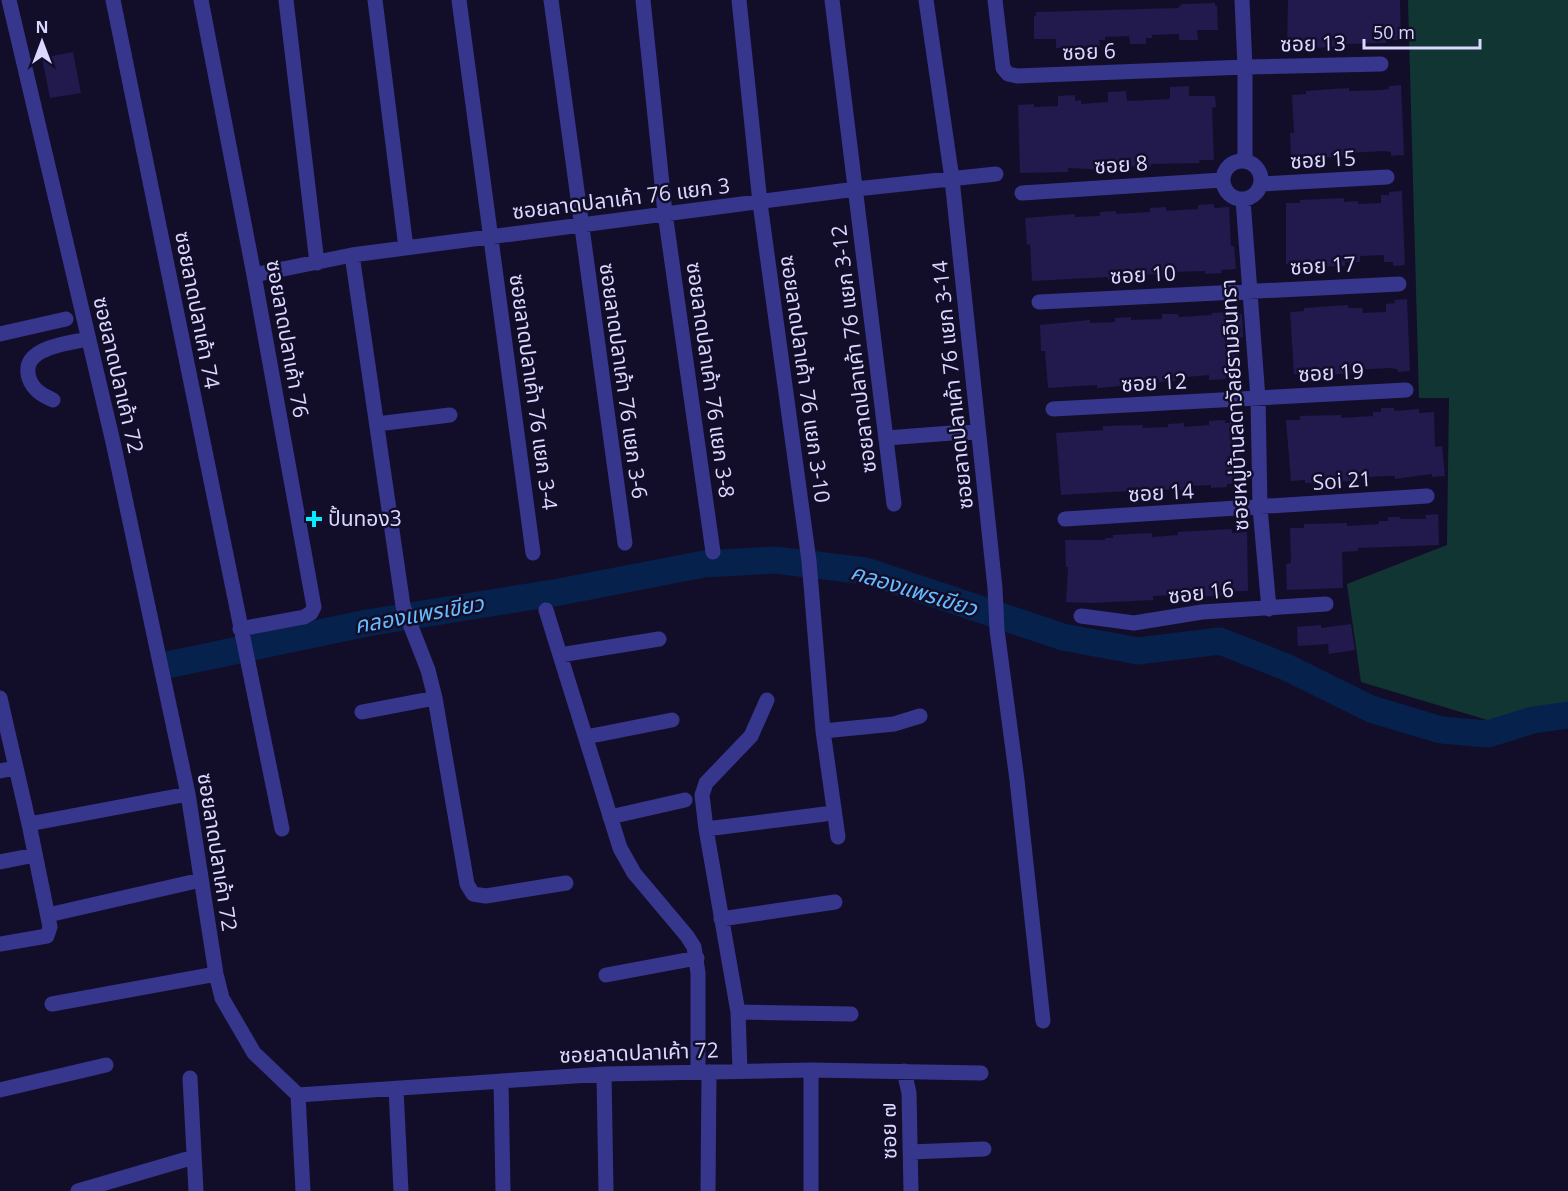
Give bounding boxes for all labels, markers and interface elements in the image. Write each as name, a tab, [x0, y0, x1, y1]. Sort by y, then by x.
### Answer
north arrow	[12, 12, 72, 72]
scale bar	[1364, 12, 1480, 50]
text: N	[35, 16, 49, 38]
text: 50 m	[1373, 20, 1415, 44]
street label: ซอย 13	[1280, 28, 1346, 58]
street label: ซอย 6	[1062, 36, 1116, 66]
street label: ซอย 15	[1289, 143, 1356, 175]
street label: ซอย 8	[1093, 148, 1149, 180]
street label: ซอยลาดปลาเค้า 76 แยก 3	[510, 171, 731, 225]
street label: ซอยลาดปลาเค้า 76 แยก 3-12	[824, 223, 882, 475]
street label: ซอยลาดปลาเค้า 74	[169, 229, 227, 391]
street label: ซอย 17	[1289, 249, 1356, 281]
street label: ซอยลาดปลาเค้า 76 แยก 3-10	[775, 253, 837, 505]
street label: ซอยลาดปลาเค้า 76	[260, 258, 316, 420]
street label: ซอย 10	[1109, 258, 1176, 290]
street label: ซอยลาดปลาเค้า 76 แยก 3-14	[925, 259, 979, 511]
street label: ซอยลาดปลาเค้า 76 แยก 3-8	[681, 260, 741, 500]
street label: ซอยลาดปลาเค้า 76 แยก 3-6	[594, 261, 654, 501]
street label: ซอยลาดปลาเค้า 76 แยก 3-4	[504, 272, 564, 512]
street label: ซอยหมู่บ้านลดาวัลย์รามอินทรา	[1213, 279, 1255, 532]
street label: ซอยลาดปลาเค้า 72	[87, 294, 151, 456]
street label: ซอย 19	[1297, 356, 1364, 388]
street label: ซอย 12	[1120, 366, 1187, 398]
street label: Soi 21	[1312, 464, 1372, 496]
street label: ซอย 14	[1127, 476, 1194, 508]
place label: ปั้นทอง3	[328, 504, 402, 532]
marker: ปั้นทอง3	[305, 510, 323, 528]
water label: คลองแพรเขียว	[847, 556, 982, 623]
street label: ซอย 16	[1167, 575, 1235, 609]
water label: คลองแพรเขียว	[352, 587, 487, 639]
street label: ซอยลาดปลาเค้า 72	[192, 771, 244, 933]
street label: ซอยลาดปลาเค้า 72	[559, 1035, 719, 1069]
street label: ซอย ๗	[874, 1102, 902, 1160]

